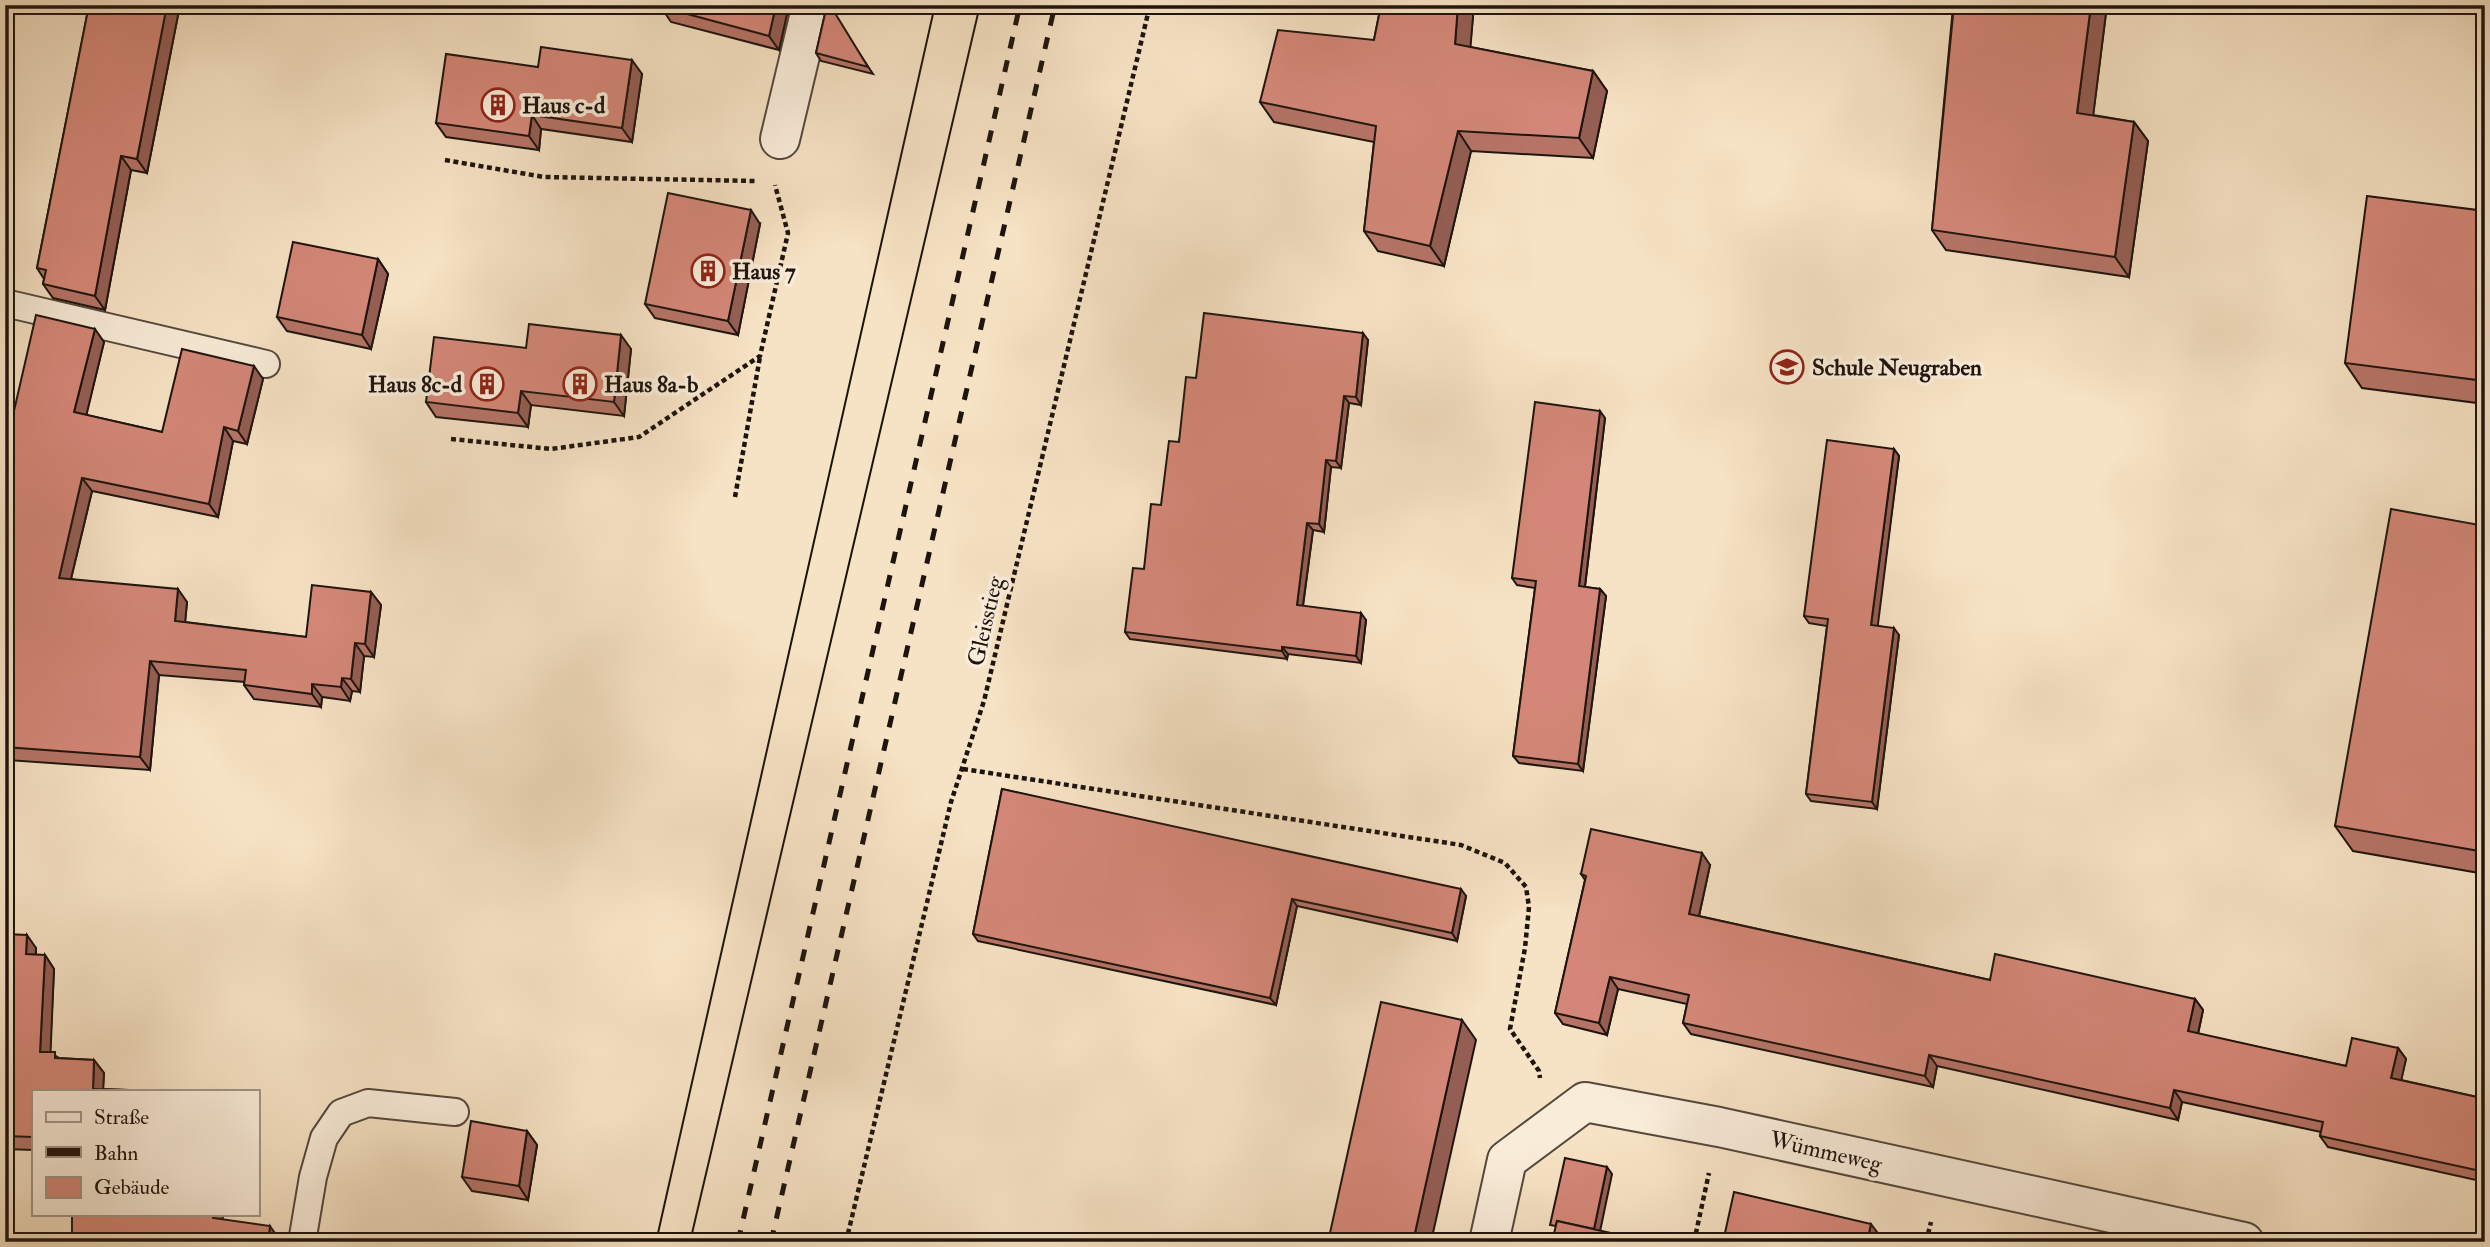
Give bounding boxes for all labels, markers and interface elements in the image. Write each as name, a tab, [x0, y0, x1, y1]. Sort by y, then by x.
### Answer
building icon: Haus c-d	[479, 86, 517, 124]
place label: Haus c-d	[522, 91, 606, 120]
building icon: Haus 7	[689, 252, 727, 290]
place label: Haus 7	[732, 257, 796, 286]
school or university icon: Schule Neugraben	[1768, 348, 1806, 386]
place label: Schule Neugraben	[1812, 353, 1982, 383]
building icon: Haus 8c-d	[468, 365, 506, 403]
building icon: Haus 8a-b	[561, 365, 599, 403]
place label: Haus 8c-d	[368, 370, 463, 399]
place label: Haus 8a-b	[604, 370, 698, 399]
street label: Gleisstieg	[961, 573, 1010, 669]
legend	[32, 1090, 259, 1216]
text: Straße	[94, 1104, 149, 1131]
street label: Wümmeweg	[1766, 1124, 1886, 1179]
text: Bahn	[94, 1140, 138, 1167]
text: Gebäude	[94, 1174, 170, 1201]

